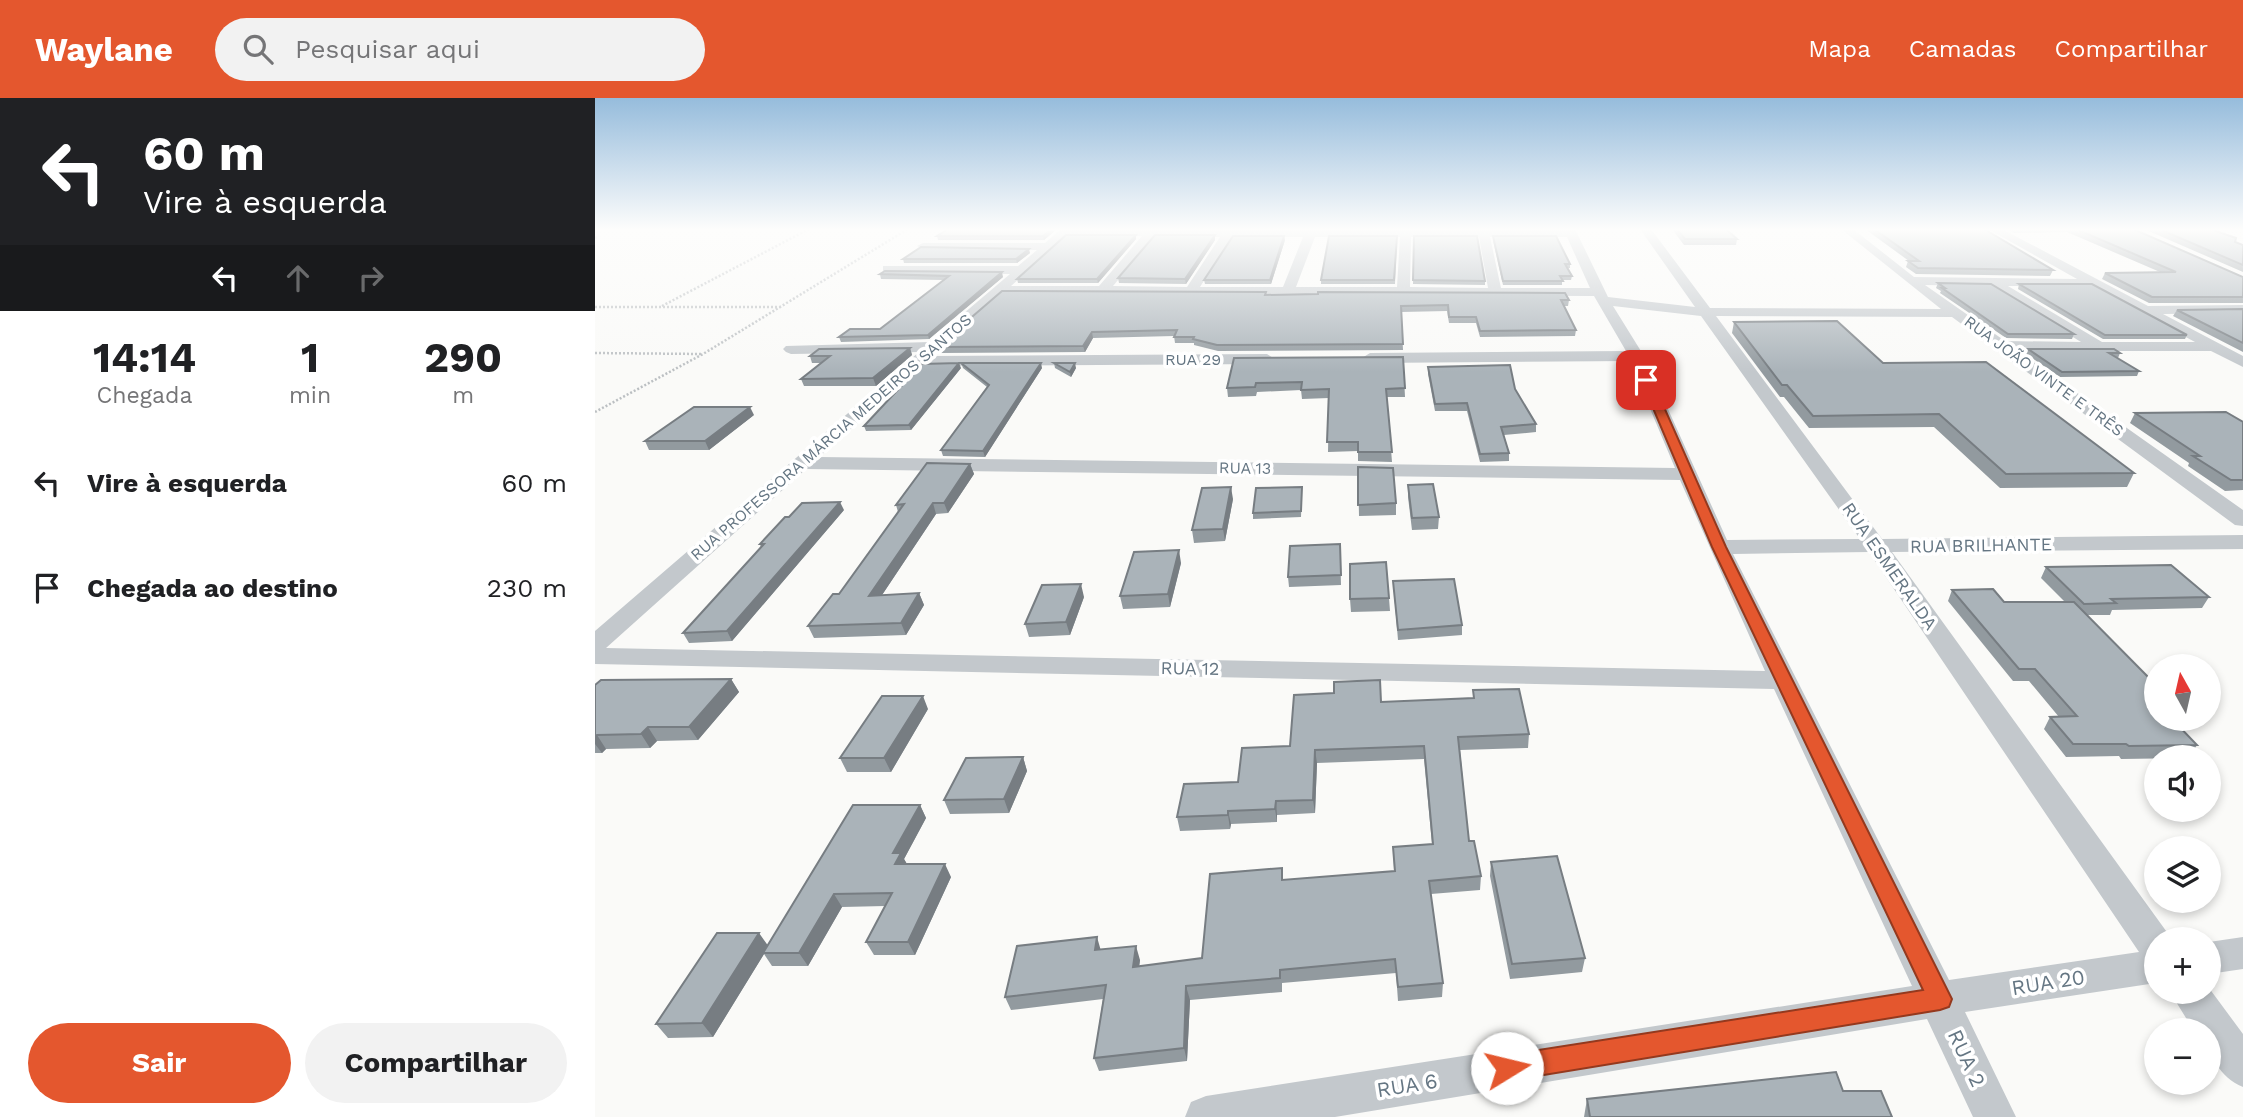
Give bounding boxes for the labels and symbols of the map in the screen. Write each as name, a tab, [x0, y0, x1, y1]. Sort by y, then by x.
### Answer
street label: RUA PROFESSORA MÁRCIA MEDEIROS SANTOS	[687, 310, 975, 564]
street label: RUA JOÃO VINTE E TRÊS	[1961, 312, 2127, 440]
street label: RUA 29	[1165, 350, 1221, 369]
pin	[1616, 350, 1676, 410]
street label: RUA 13	[1219, 458, 1271, 478]
street label: RUA ESMERALDA	[1838, 498, 1942, 634]
street label: RUA BRILHANTE	[1910, 533, 2052, 557]
north arrow	[2144, 654, 2221, 732]
street label: RUA 12	[1160, 657, 1220, 679]
street label: RUA 20	[2010, 964, 2086, 1000]
street label: RUA 2	[1943, 1025, 1991, 1091]
position arrow	[1470, 1031, 1544, 1105]
street label: RUA 6	[1375, 1068, 1439, 1102]

